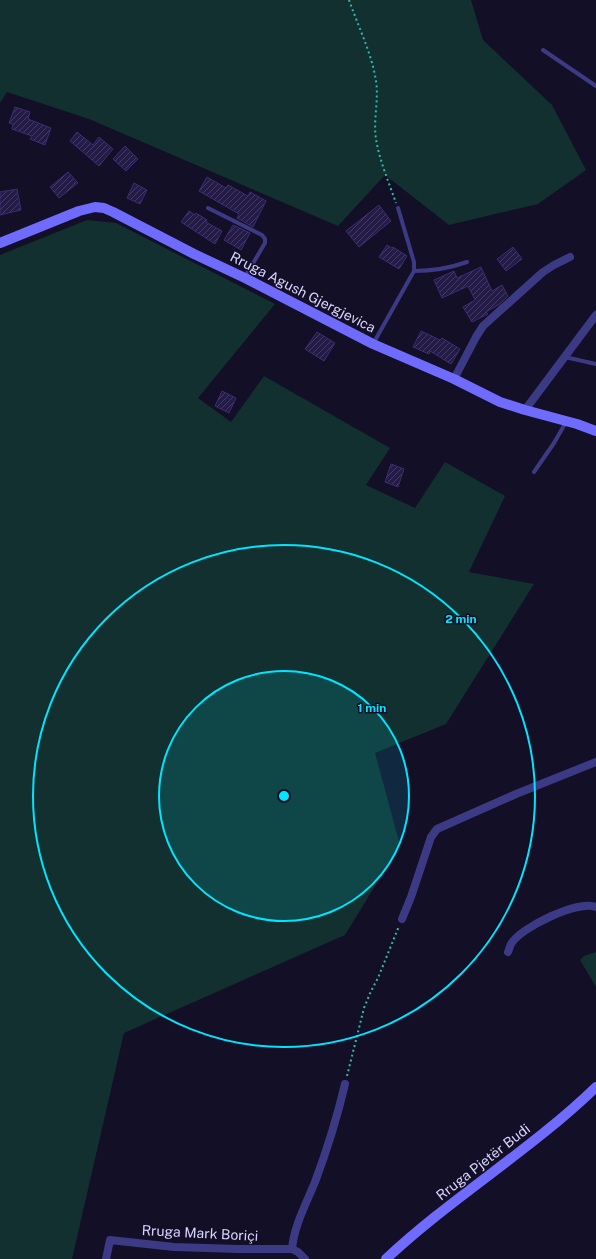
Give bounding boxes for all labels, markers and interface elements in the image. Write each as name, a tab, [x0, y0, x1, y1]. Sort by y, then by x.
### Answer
street label: Rruga Agush Gjergjevica	[228, 248, 378, 336]
text: 2 min	[445, 612, 477, 626]
text: 1 min	[358, 701, 386, 715]
centre of rings	[277, 789, 291, 803]
street label: Rruga Pjetër Budi	[433, 1121, 533, 1203]
street label: Rruga Mark Boriçi	[141, 1222, 259, 1244]

